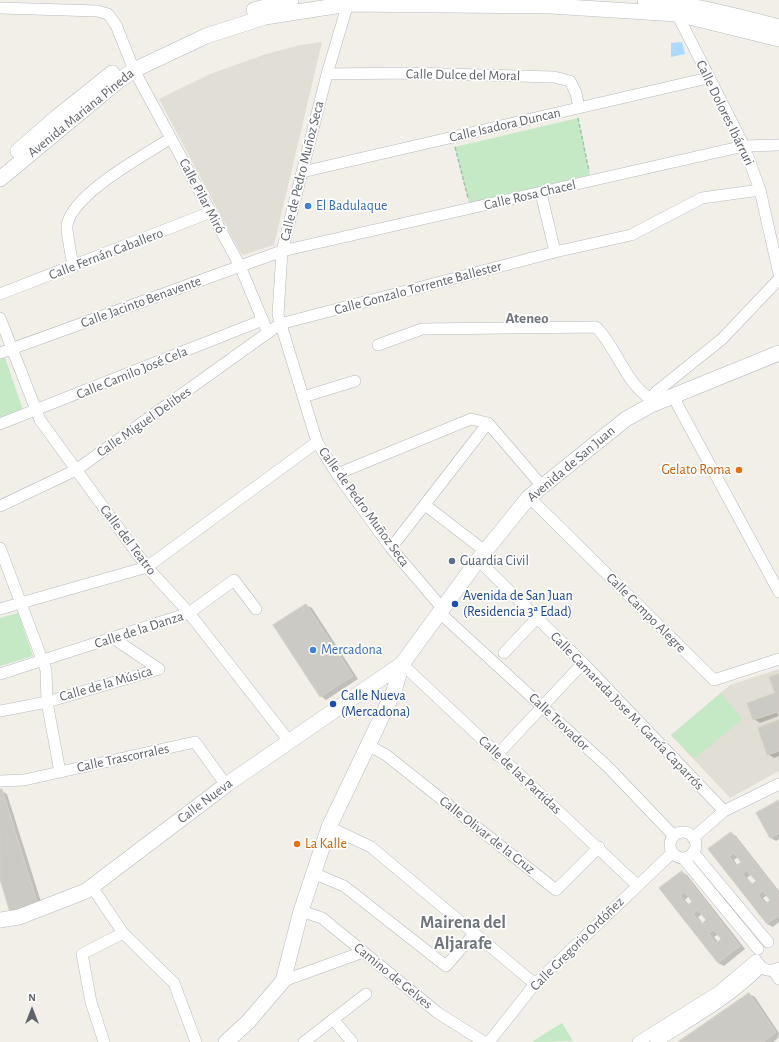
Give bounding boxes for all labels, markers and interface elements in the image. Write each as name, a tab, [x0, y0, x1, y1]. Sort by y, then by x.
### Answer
street label: Calle Dolores Ibárruri	[692, 58, 758, 168]
street label: Avenida Mariana Pineda	[24, 65, 138, 161]
street label: Calle Dulce del Moral	[406, 66, 520, 84]
street label: Calle de Pedro Muñoz Seca	[276, 99, 328, 243]
street label: Calle Isadora Duncan	[448, 104, 562, 146]
street label: Calle Pilar Miró	[175, 156, 229, 236]
street label: Calle Rosa Chacel	[482, 176, 578, 214]
place label: El Badulaque	[316, 198, 387, 214]
marker: El Badulaque	[303, 201, 313, 211]
street label: Calle Fernán Caballero	[46, 224, 166, 284]
street label: Calle Gonzalo Torrente Ballester	[332, 258, 504, 318]
street label: Calle Jacinto Benavente	[79, 272, 203, 332]
district label: Ateneo	[505, 309, 549, 327]
street label: Calle Camilo José Cela	[74, 343, 190, 403]
street label: Calle Miguel Delibes	[94, 383, 194, 461]
street label: Avenida de San Juan	[524, 422, 618, 506]
street label: Calle de Pedro Muñoz Seca	[315, 444, 413, 570]
place label: Gelato Roma	[661, 462, 731, 478]
marker: Gelato Roma	[734, 465, 744, 475]
street label: Calle del Teatro	[96, 502, 160, 578]
place label: Guardia Civil	[460, 553, 529, 569]
marker: Guardia Civil	[447, 556, 457, 566]
street label: Calle Campo Alegre	[603, 570, 689, 656]
place label: Avenida de San Juan (Residencia 3ª Edad)	[463, 588, 573, 620]
marker: Avenida de San Juan (Residencia 3ª Edad)	[450, 599, 460, 609]
street label: Calle de la Danza	[92, 608, 186, 652]
street label: Calle Camarada Jose M. García Caparrós	[547, 628, 707, 794]
place label: Mercadona	[321, 642, 382, 658]
marker: Mercadona	[308, 645, 318, 655]
street label: Calle de la Música	[58, 663, 154, 705]
place label: Calle Nueva (Mercadona)	[341, 688, 410, 720]
street label: Calle Trovador	[525, 690, 593, 754]
marker: Calle Nueva (Mercadona)	[328, 699, 338, 709]
street label: Calle de las Partidas	[475, 732, 565, 818]
street label: Calle Trascorrales	[75, 740, 171, 776]
street label: Calle Nueva	[174, 775, 236, 827]
street label: Calle Olivar de la Cruz	[436, 792, 538, 878]
place label: La Kalle	[305, 836, 347, 852]
marker: La Kalle	[292, 839, 302, 849]
street label: Calle Gregorio Ordóñez	[527, 894, 627, 994]
district label: Mairena del Aljarafe	[420, 912, 506, 954]
street label: Camino de Gelves	[350, 939, 436, 1013]
north arrow	[12, 990, 52, 1030]
text: N	[28, 992, 36, 1003]

